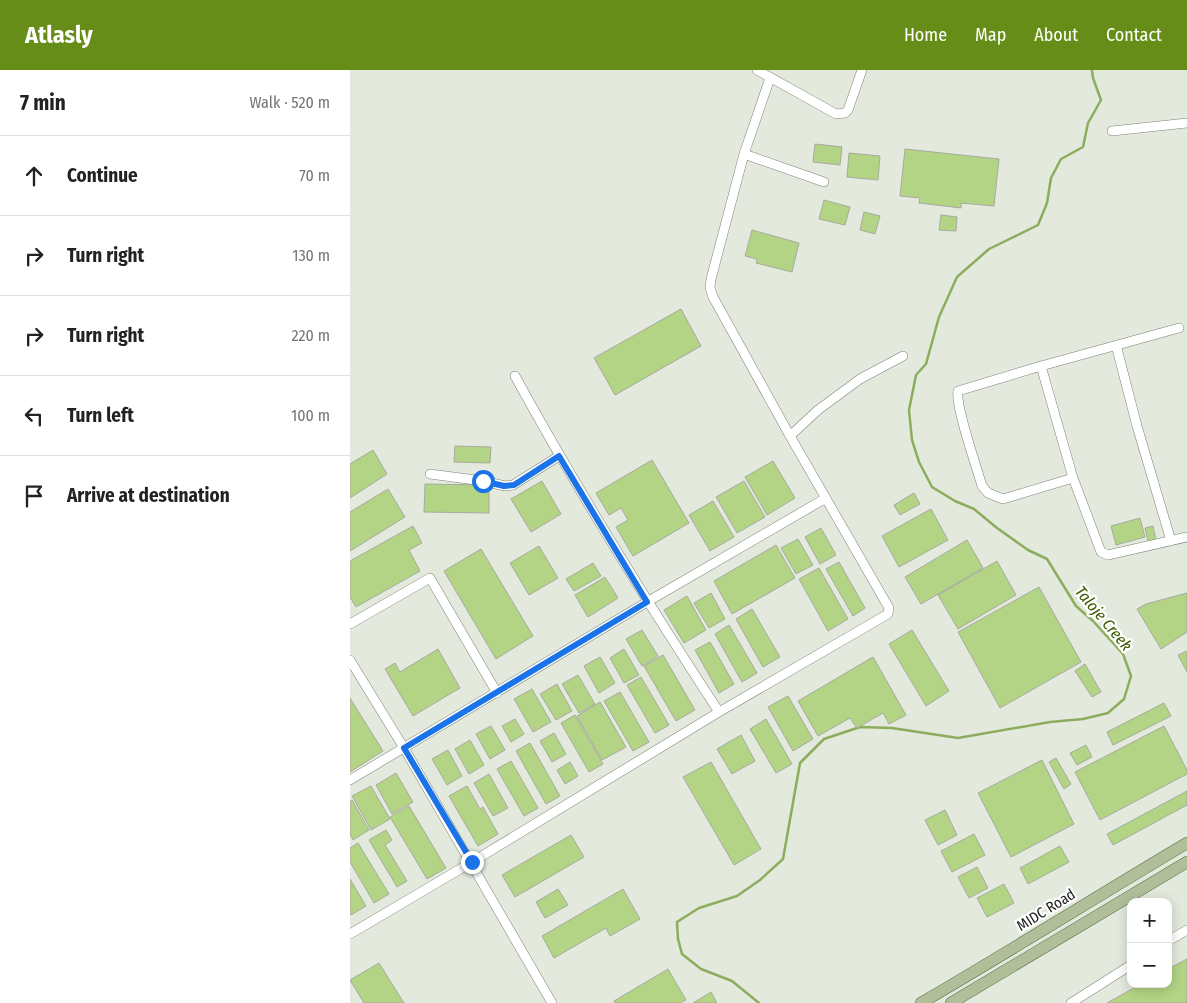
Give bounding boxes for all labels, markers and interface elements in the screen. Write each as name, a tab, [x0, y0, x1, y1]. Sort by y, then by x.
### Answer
text: Atlasly	[25, 21, 93, 49]
text: Home	[904, 24, 947, 46]
text: Map	[975, 24, 1006, 46]
text: About	[1034, 24, 1078, 46]
text: Contact	[1106, 24, 1162, 46]
text: 7 min	[20, 90, 66, 116]
text: Walk · 520 m	[250, 93, 330, 112]
icon: ahead	[20, 162, 48, 190]
text: Continue	[67, 164, 138, 187]
text: 70 m	[299, 166, 330, 185]
icon: right	[20, 242, 48, 270]
text: Turn right	[67, 244, 144, 267]
text: 130 m	[292, 246, 330, 265]
icon: right	[20, 322, 48, 350]
text: Turn right	[67, 324, 144, 347]
text: 220 m	[291, 326, 330, 345]
icon: left	[20, 402, 48, 430]
text: Turn left	[67, 404, 134, 427]
text: 100 m	[291, 406, 330, 425]
route start	[472, 470, 495, 493]
icon: arrive	[20, 482, 48, 510]
text: Arrive at destination	[67, 484, 230, 507]
water label: Taloje Creek	[1071, 582, 1136, 655]
route end	[461, 851, 484, 874]
street label: MIDC Road	[1013, 885, 1079, 935]
map controls	[1127, 898, 1172, 988]
button: +	[1127, 898, 1172, 943]
button: −	[1127, 943, 1172, 988]

